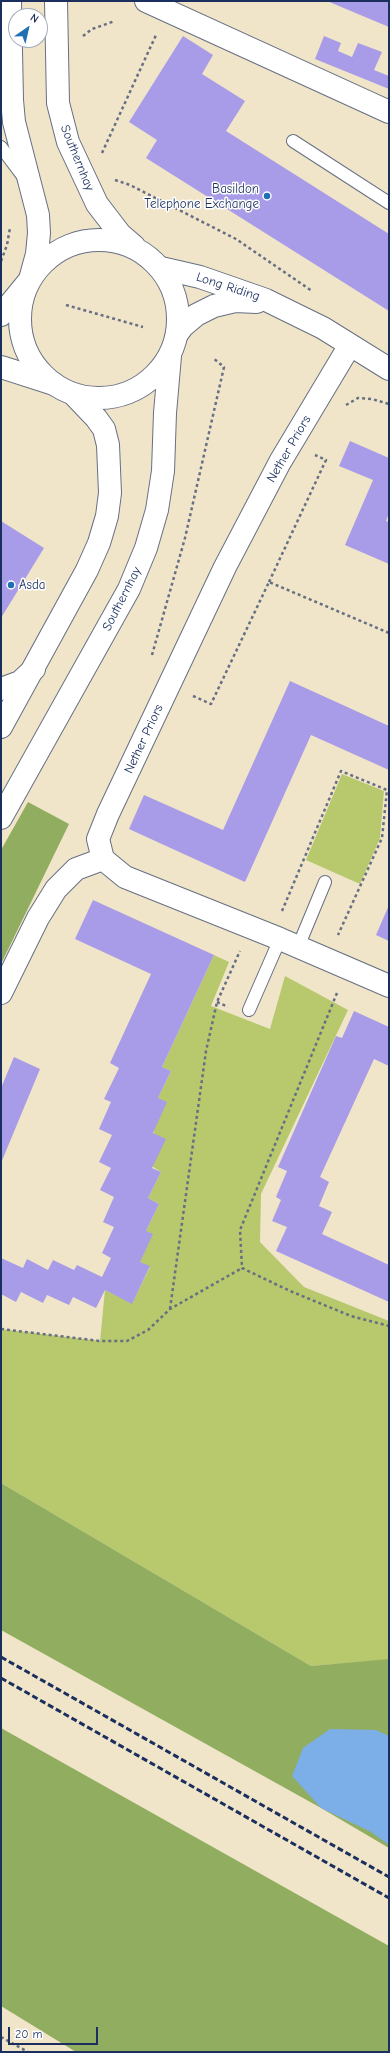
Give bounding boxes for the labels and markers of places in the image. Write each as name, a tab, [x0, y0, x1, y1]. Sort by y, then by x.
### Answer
place label: Basildon Telephone Exchange	[144, 181, 259, 212]
marker: Basildon Telephone Exchange	[262, 191, 272, 201]
place label: Asda	[19, 577, 46, 593]
marker: Asda	[6, 580, 16, 590]

